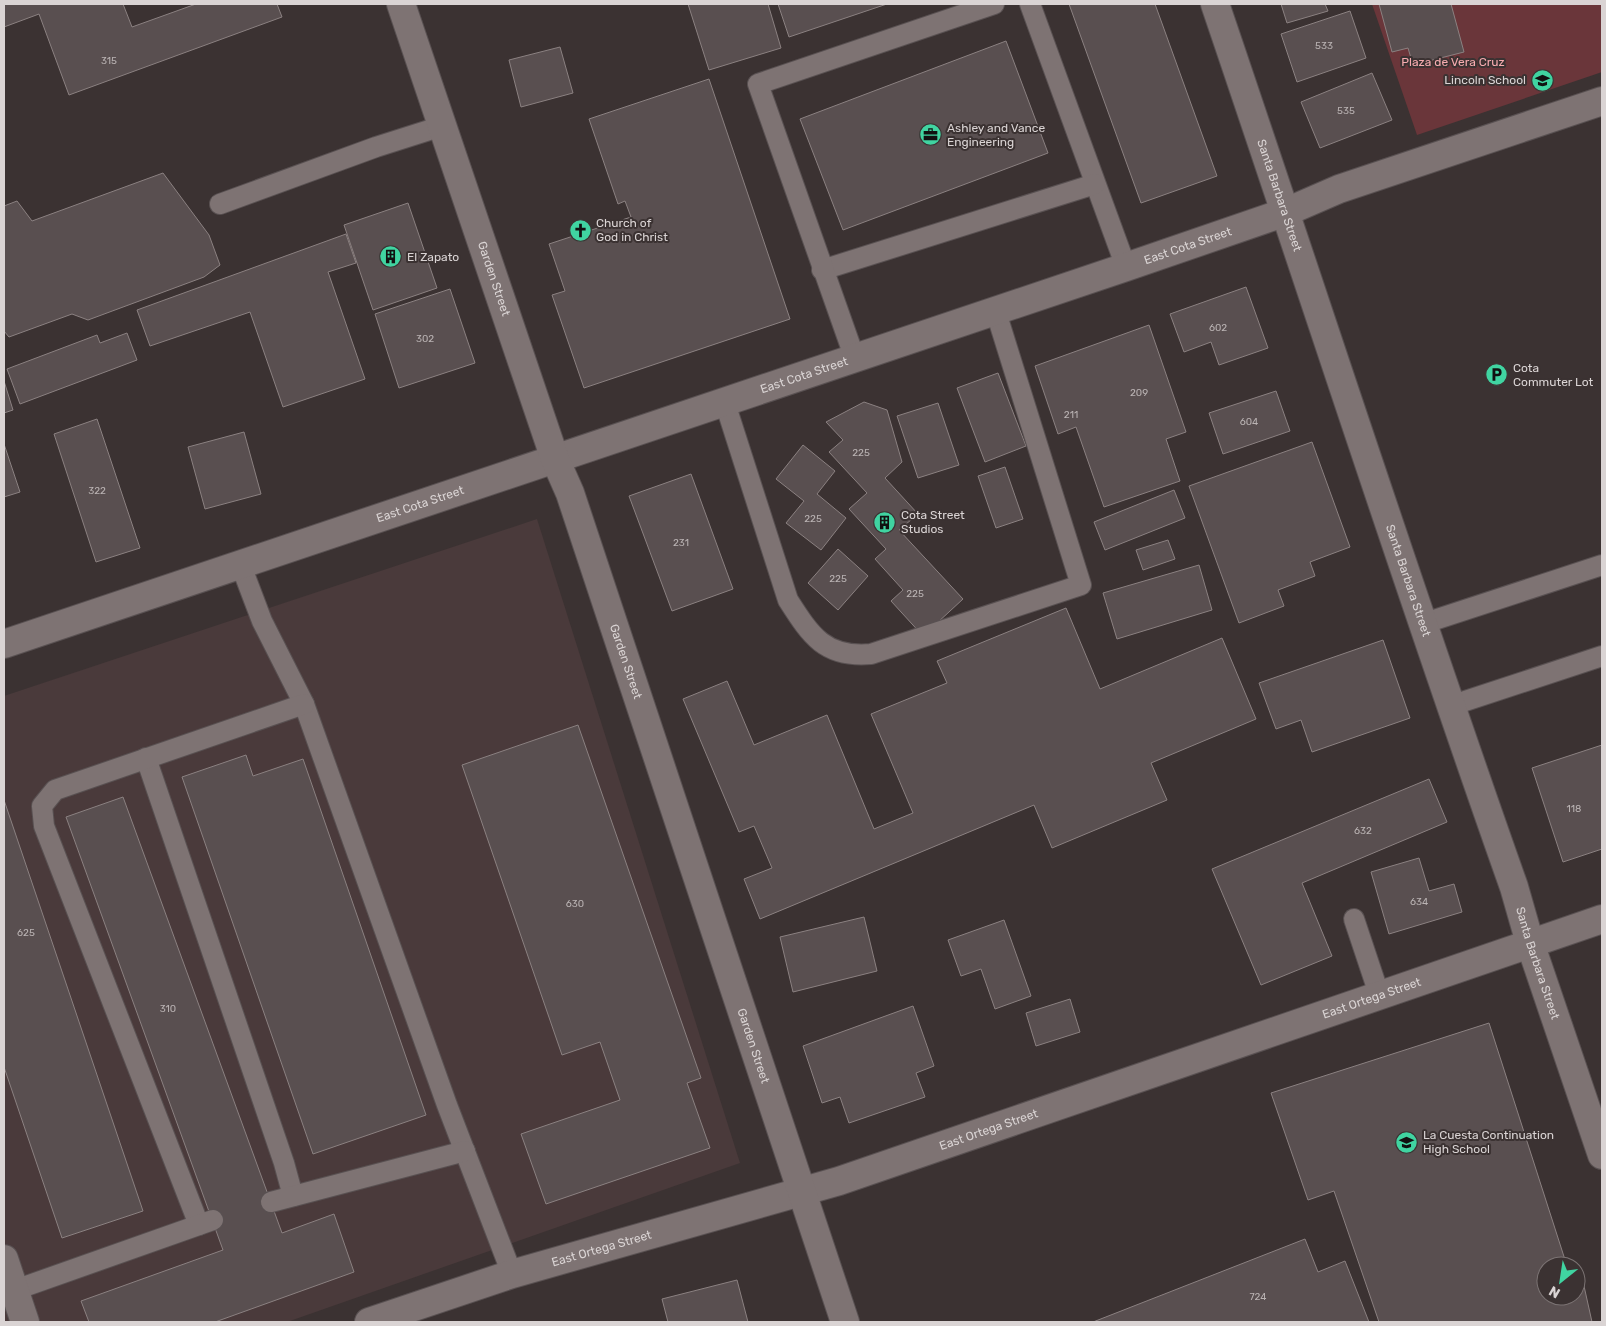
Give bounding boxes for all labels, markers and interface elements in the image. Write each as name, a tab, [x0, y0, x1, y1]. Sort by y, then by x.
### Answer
house number: 533	[1315, 40, 1333, 52]
house number: 315	[101, 55, 117, 67]
park label: Plaza de Vera Cruz	[1401, 55, 1505, 69]
school or university icon: Lincoln School	[1530, 68, 1554, 92]
place label: Lincoln School	[1444, 73, 1526, 87]
house number: 535	[1337, 105, 1355, 117]
place label: Ashley and Vance Engineering	[947, 121, 1045, 149]
office icon: Ashley and Vance Engineering	[919, 123, 943, 147]
street label: Santa Barbara Street	[1254, 138, 1305, 254]
place label: Church of God in Christ	[596, 216, 668, 244]
church icon: Church of God in Christ	[568, 218, 592, 242]
street label: East Cota Street	[1142, 224, 1234, 267]
street label: Garden Street	[475, 239, 513, 318]
building icon: El Zapato	[379, 245, 403, 269]
place label: El Zapato	[407, 250, 459, 264]
house number: 602	[1209, 322, 1227, 334]
house number: 302	[416, 333, 434, 345]
street label: East Cota Street	[758, 354, 850, 396]
place label: Cota Commuter Lot	[1513, 361, 1594, 389]
parking icon: Cota Commuter Lot	[1485, 363, 1509, 387]
house number: 209	[1130, 387, 1148, 399]
house number: 211	[1064, 409, 1078, 421]
house number: 604	[1240, 416, 1258, 428]
house number: 225	[852, 447, 870, 459]
street label: East Cota Street	[375, 483, 466, 525]
house number: 322	[88, 485, 106, 497]
place label: Cota Street Studios	[901, 508, 965, 536]
building icon: Cota Street Studios	[873, 510, 897, 534]
house number: 225	[804, 513, 822, 525]
street label: Santa Barbara Street	[1383, 523, 1434, 639]
house number: 231	[673, 537, 689, 549]
house number: 225	[829, 573, 847, 585]
house number: 225	[906, 588, 924, 600]
street label: Garden Street	[607, 622, 645, 701]
house number: 118	[1567, 803, 1581, 815]
house number: 632	[1354, 825, 1372, 837]
house number: 634	[1410, 896, 1428, 908]
house number: 630	[566, 898, 584, 910]
street label: Santa Barbara Street	[1513, 905, 1563, 1021]
house number: 625	[17, 927, 35, 939]
street label: East Ortega Street	[1321, 975, 1423, 1021]
house number: 310	[160, 1003, 176, 1015]
street label: Garden Street	[734, 1007, 772, 1085]
street label: East Ortega Street	[937, 1106, 1040, 1153]
place label: La Cuesta Continuation High School	[1423, 1128, 1554, 1156]
school or university icon: La Cuesta Continuation High School	[1395, 1130, 1419, 1154]
street label: East Ortega Street	[550, 1228, 653, 1269]
north arrow	[1536, 1256, 1586, 1306]
text: N	[1546, 1282, 1563, 1302]
house number: 724	[1249, 1291, 1267, 1303]

